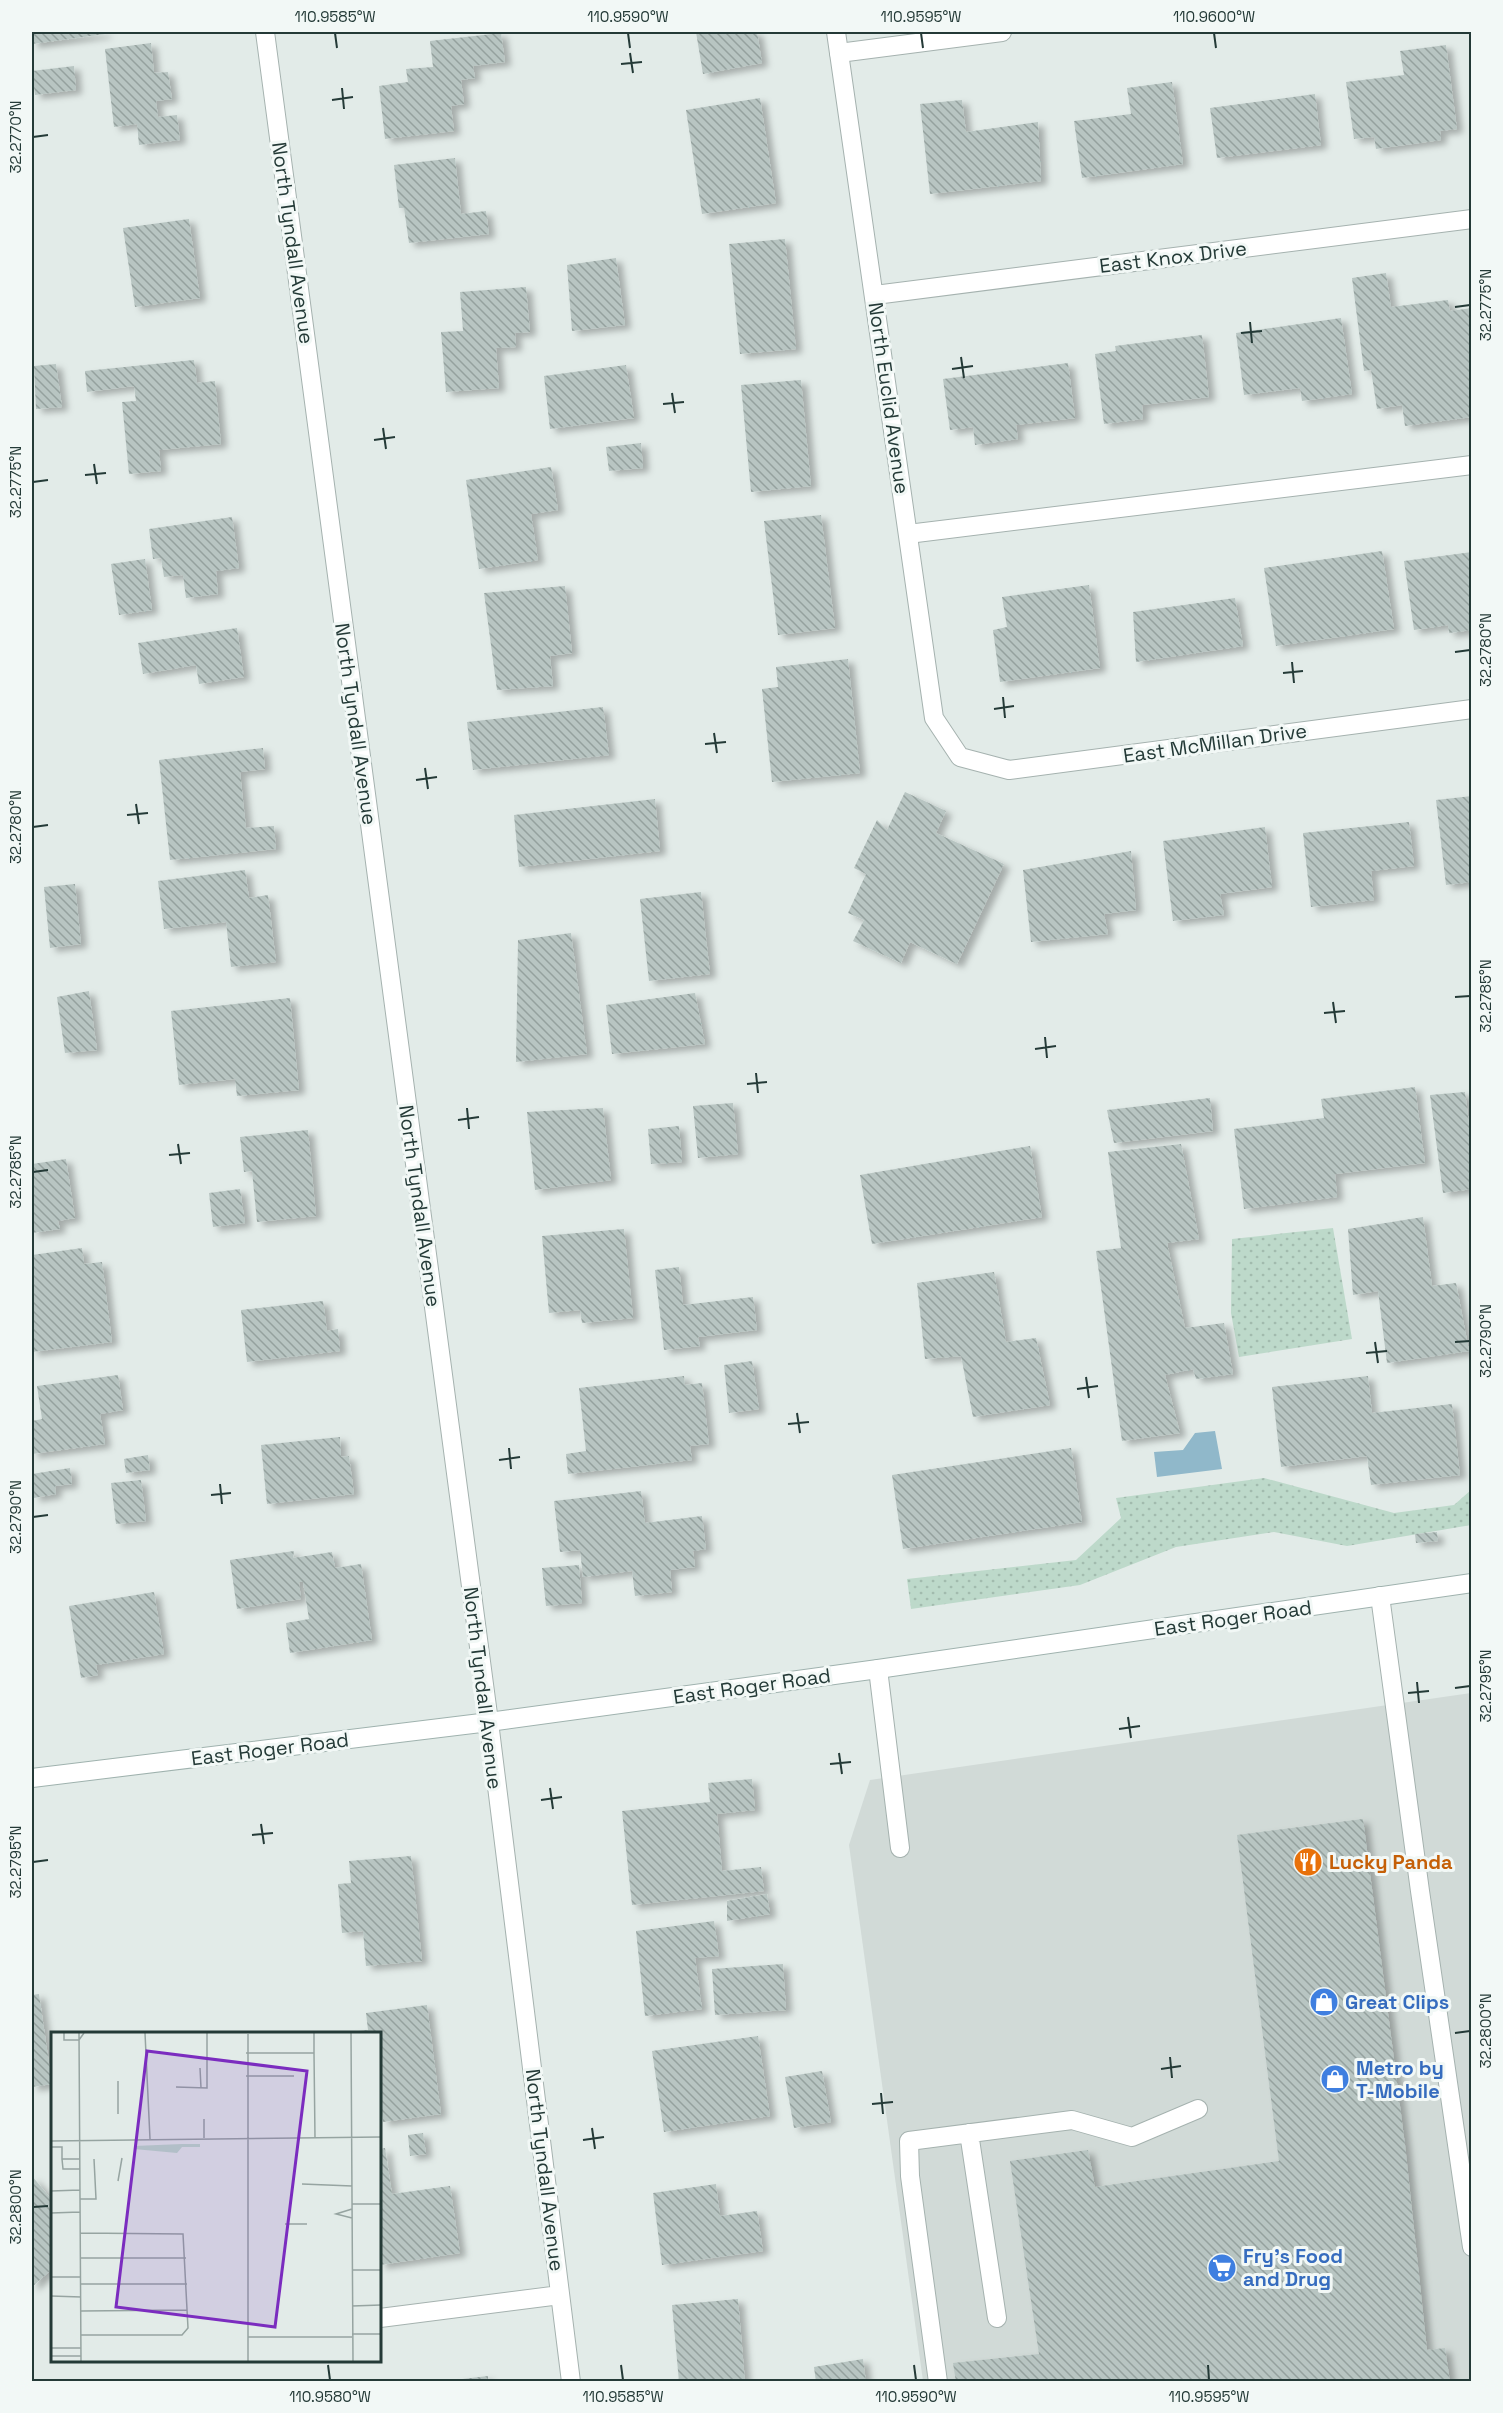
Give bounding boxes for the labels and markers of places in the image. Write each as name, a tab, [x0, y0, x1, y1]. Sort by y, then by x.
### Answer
restaurant icon: Lucky Panda	[1292, 1846, 1324, 1878]
place label: Lucky Panda	[1329, 1849, 1453, 1875]
shop icon: Great Clips	[1308, 1986, 1340, 2018]
place label: Great Clips	[1345, 1989, 1449, 2015]
place label: Metro by T-Mobile	[1356, 2055, 1444, 2104]
shop icon: Metro by T-Mobile	[1319, 2063, 1351, 2095]
place label: Fry's Food and Drug	[1243, 2243, 1343, 2292]
supermarket icon: Fry's Food and Drug	[1206, 2252, 1238, 2284]

